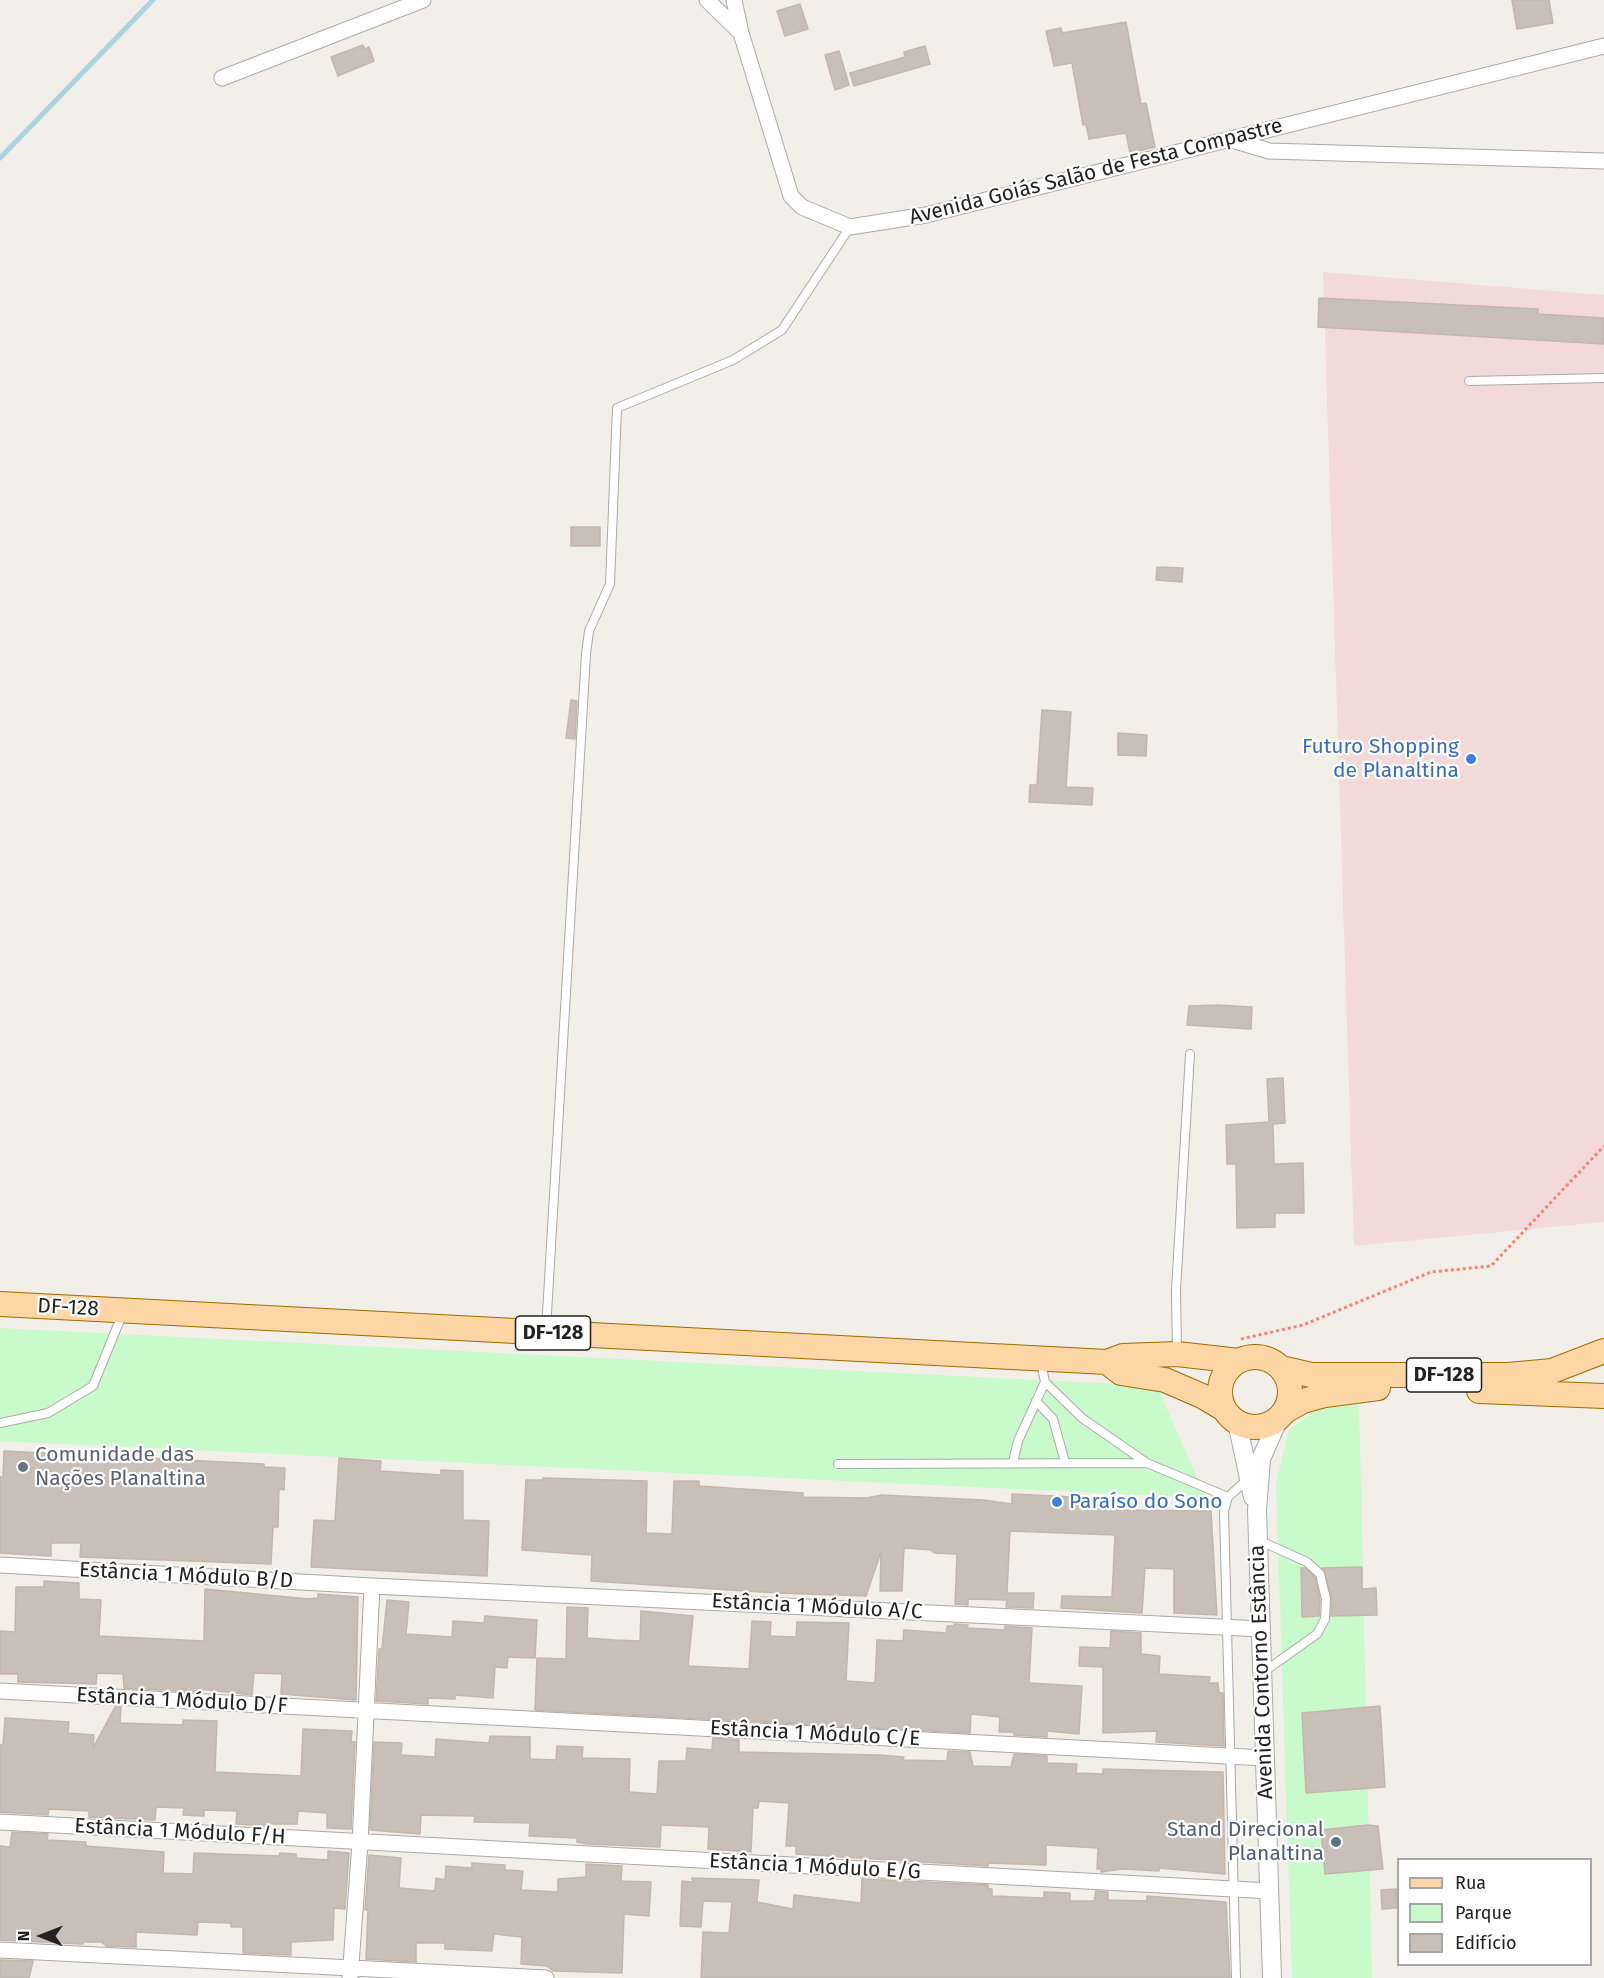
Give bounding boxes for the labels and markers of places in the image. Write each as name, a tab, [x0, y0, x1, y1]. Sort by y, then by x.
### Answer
place label: Futuro Shopping de Planaltina	[1302, 734, 1459, 784]
marker: Futuro Shopping de Planaltina	[1464, 752, 1478, 766]
place label: Comunidade das Nações Planaltina	[35, 1442, 206, 1492]
marker: Comunidade das Nações Planaltina	[16, 1460, 30, 1474]
place label: Paraíso do Sono	[1069, 1489, 1222, 1515]
marker: Paraíso do Sono	[1050, 1495, 1064, 1509]
place label: Stand Direcional Planaltina	[1167, 1817, 1324, 1867]
marker: Stand Direcional Planaltina	[1329, 1835, 1343, 1849]

